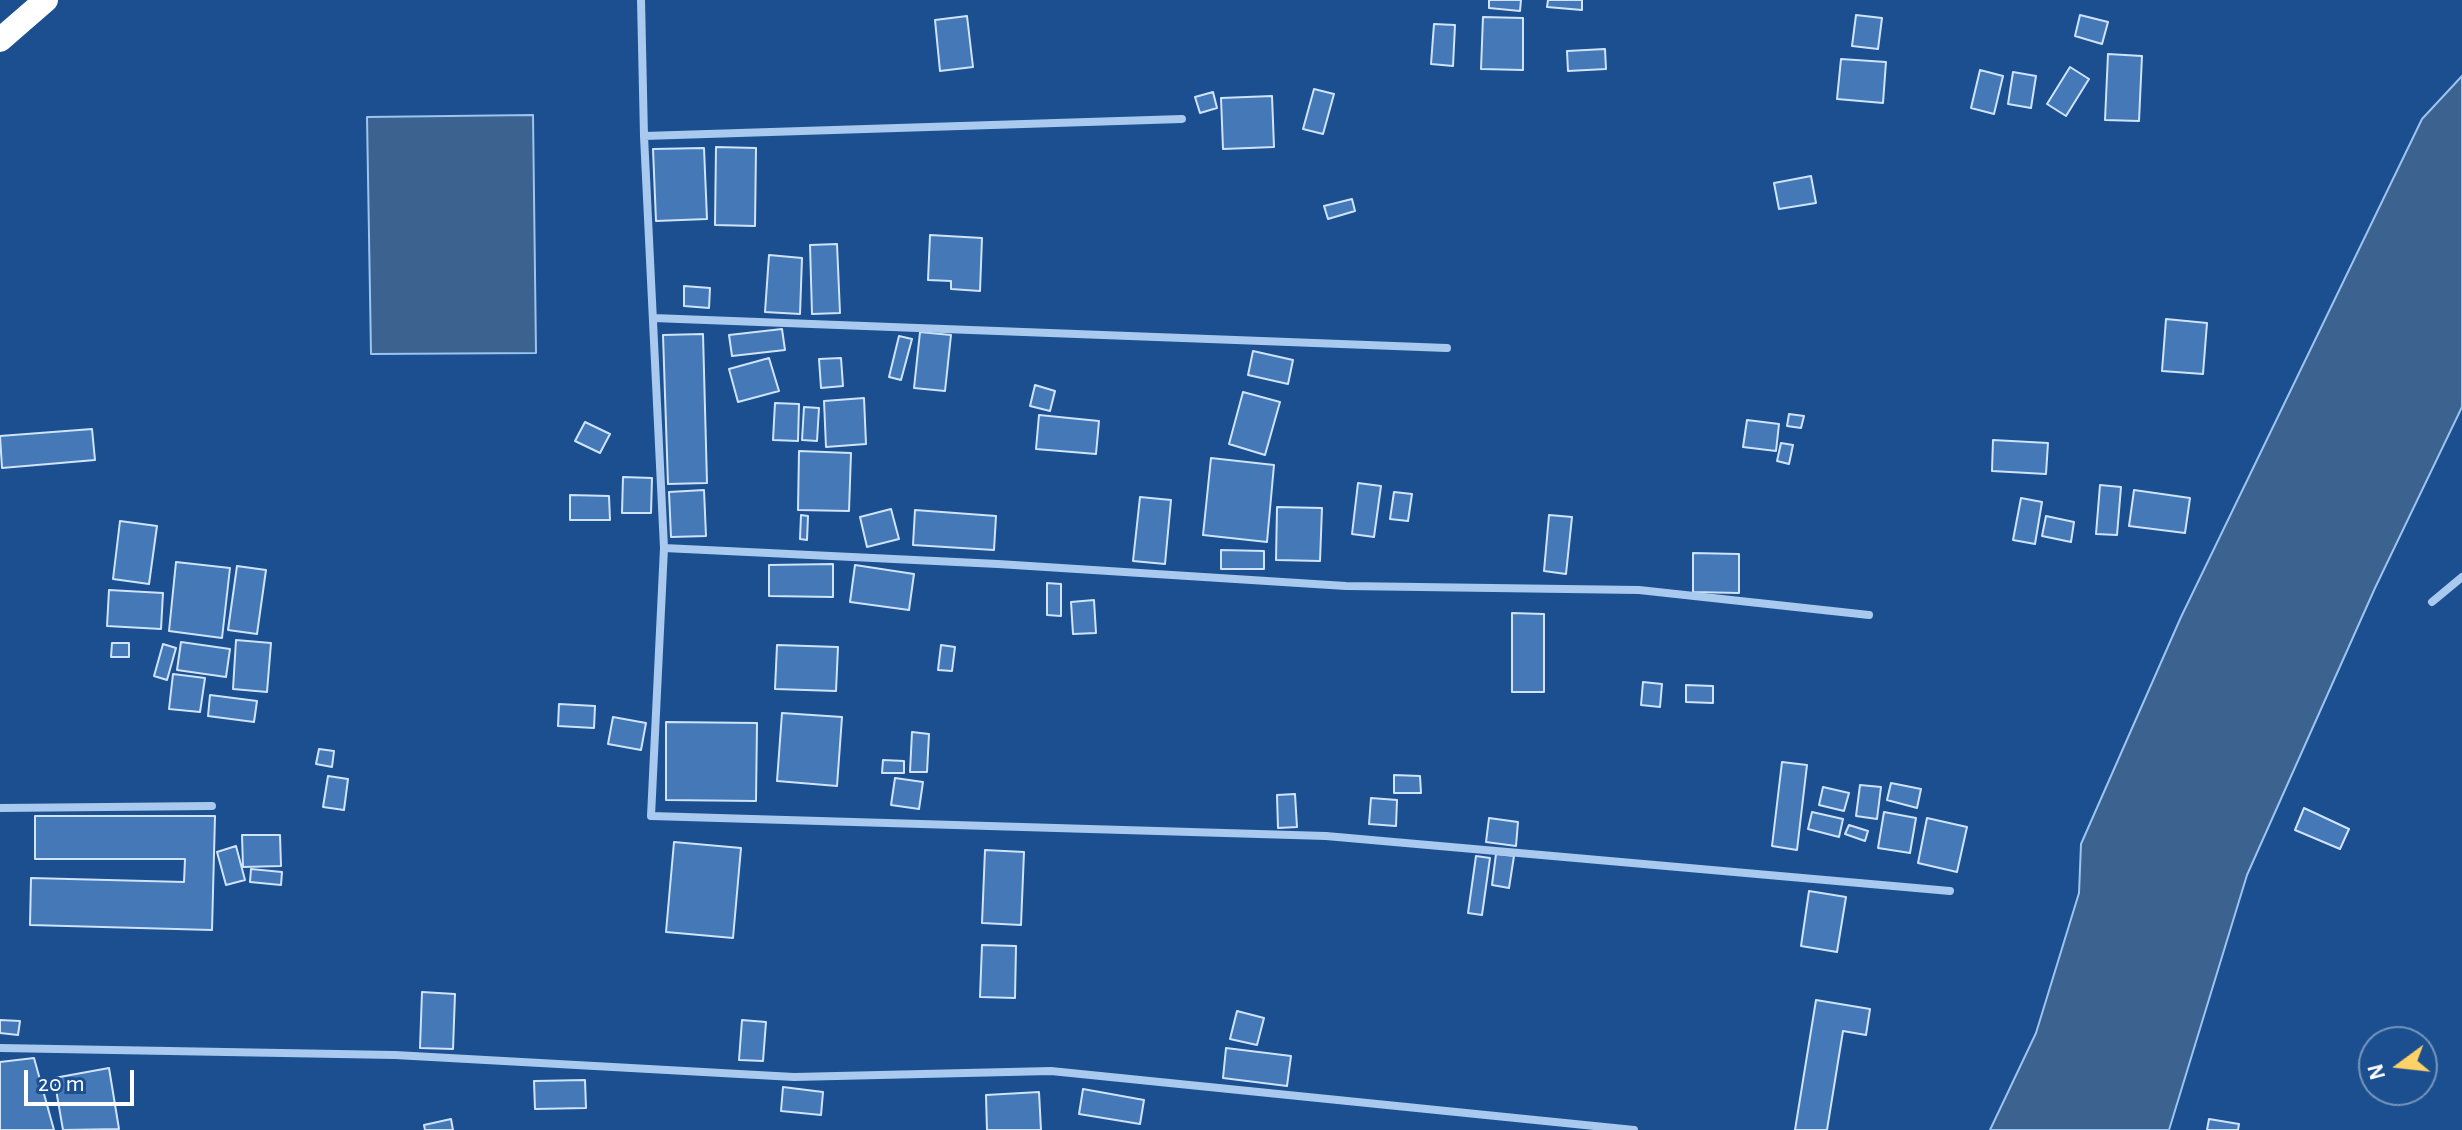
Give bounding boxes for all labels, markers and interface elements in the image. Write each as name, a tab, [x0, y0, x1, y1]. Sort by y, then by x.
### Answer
north arrow	[2358, 1026, 2438, 1106]
scale bar	[28, 1054, 138, 1104]
text: N	[2364, 1061, 2389, 1082]
text: 20 m	[38, 1072, 85, 1096]

